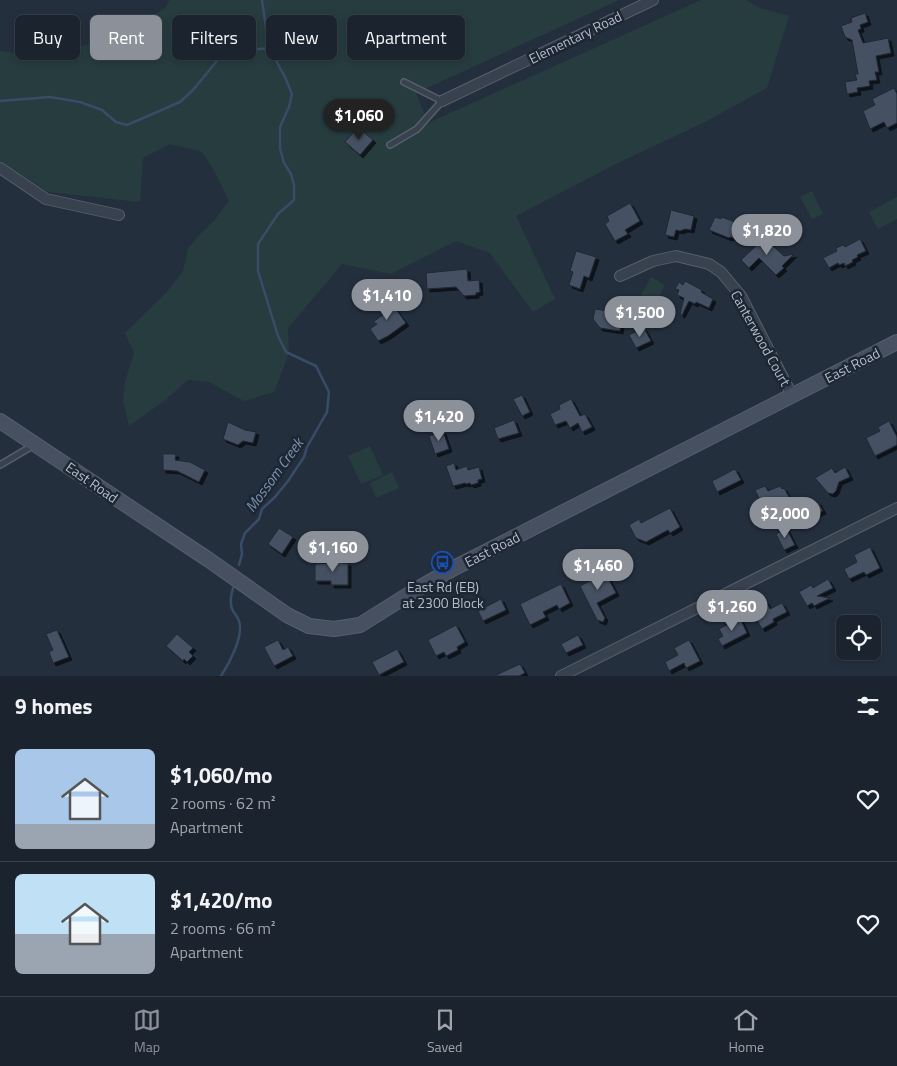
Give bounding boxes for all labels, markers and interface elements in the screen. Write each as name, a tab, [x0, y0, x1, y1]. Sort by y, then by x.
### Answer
street label: Elementary Road	[525, 5, 625, 69]
chip: Buy	[15, 15, 80, 60]
chip: Rent	[90, 15, 162, 60]
chip: Filters	[172, 15, 256, 60]
chip: New	[266, 15, 337, 60]
chip: Apartment	[347, 15, 465, 60]
pin: $1,060	[318, 98, 400, 141]
text: $1,060	[334, 103, 384, 127]
pin: $1,820	[726, 214, 808, 256]
text: $1,820	[742, 218, 792, 242]
pin: $1,410	[346, 278, 428, 321]
text: $1,410	[362, 283, 412, 307]
street label: Canterwood Court	[726, 286, 796, 390]
pin: $1,500	[599, 296, 681, 338]
text: $1,500	[615, 300, 665, 324]
street label: East Road	[821, 342, 883, 388]
pin: $1,420	[398, 400, 480, 442]
text: $1,420	[414, 404, 464, 428]
water label: Mossom Creek	[239, 431, 310, 517]
street label: East Road	[62, 456, 122, 508]
pin: $2,000	[744, 496, 826, 539]
text: $2,000	[760, 501, 810, 525]
street label: East Road	[461, 526, 523, 572]
pin: $1,160	[292, 530, 374, 573]
text: $1,160	[308, 535, 358, 559]
pin: $1,460	[557, 548, 639, 591]
bus stop icon: East Rd (EB) at 2300 Block	[431, 551, 455, 575]
text: $1,460	[573, 553, 623, 577]
place label: East Rd (EB) at 2300 Block	[402, 576, 484, 613]
pin: $1,260	[691, 590, 773, 632]
text: $1,260	[707, 594, 757, 618]
map controls	[836, 615, 881, 660]
button: locate	[836, 615, 881, 660]
text: 9 homes	[15, 690, 92, 722]
icon: filters	[854, 692, 882, 720]
text: $1,060/mo	[170, 759, 272, 791]
icon: home	[55, 769, 115, 829]
icon: heart	[854, 785, 882, 813]
text: 2 rooms · 62 m²	[170, 791, 275, 815]
text: Apartment	[170, 815, 243, 839]
text: $1,420/mo	[170, 884, 272, 916]
icon: home	[55, 894, 115, 954]
icon: heart	[854, 910, 882, 938]
text: 2 rooms · 66 m²	[170, 916, 275, 940]
text: Apartment	[170, 940, 243, 964]
tab: Map	[133, 1006, 161, 1057]
tab: Saved	[427, 1006, 463, 1057]
tab: Home	[728, 1006, 764, 1057]

